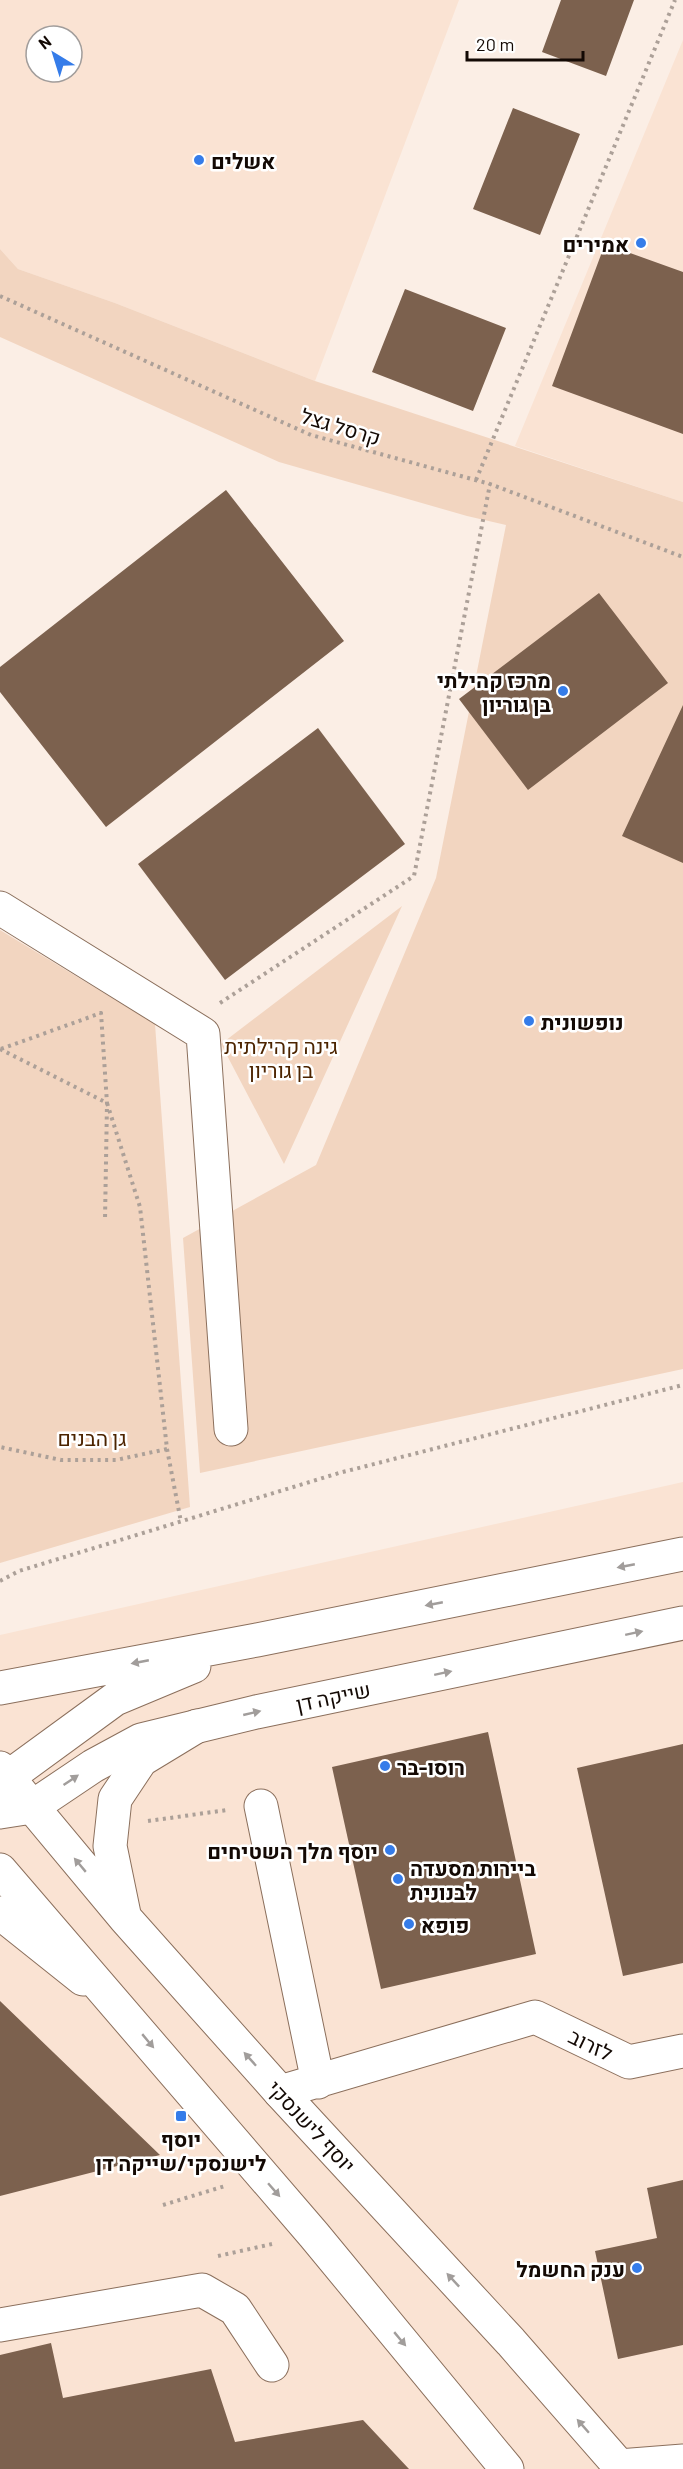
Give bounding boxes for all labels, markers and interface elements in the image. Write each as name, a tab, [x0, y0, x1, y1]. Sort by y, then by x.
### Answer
north arrow	[24, 24, 84, 84]
scale bar	[467, 24, 582, 62]
text: N	[34, 31, 54, 53]
text: 20 m	[476, 33, 514, 55]
place label: אשלים	[211, 148, 275, 173]
marker: אשלים	[192, 153, 206, 167]
place label: אמירים	[563, 231, 629, 256]
marker: אמירים	[634, 236, 648, 250]
street label: קרסל גצל	[298, 402, 384, 450]
place label: מרכז קהילתי בן גוריון	[437, 667, 552, 716]
marker: מרכז קהילתי בן גוריון	[556, 684, 570, 698]
place label: נופשונית	[541, 1009, 624, 1034]
marker: נופשונית	[522, 1014, 536, 1028]
park label: גינה קהילתית בן גוריון	[224, 1033, 338, 1082]
park label: גן הבנים	[57, 1425, 127, 1450]
one-way arrow	[616, 1562, 635, 1571]
one-way arrow	[425, 1600, 444, 1609]
one-way arrow	[624, 1628, 643, 1637]
one-way arrow	[130, 1658, 149, 1667]
one-way arrow	[433, 1668, 452, 1677]
street label: שייקה דן	[293, 1676, 373, 1716]
one-way arrow	[243, 1708, 262, 1717]
place label: רוסו-בר	[397, 1754, 465, 1779]
marker: רוסו-בר	[378, 1759, 392, 1773]
one-way arrow	[63, 1775, 79, 1786]
place label: יוסף מלך השטיחים	[207, 1838, 378, 1863]
marker: יוסף מלך השטיחים	[383, 1843, 397, 1857]
place label: ביירות מסעדה לבנונית	[410, 1855, 536, 1904]
one-way arrow	[74, 1857, 87, 1873]
marker: ביירות מסעדה לבנונית	[391, 1872, 405, 1886]
place label: פופא	[421, 1912, 469, 1937]
marker: פופא	[402, 1917, 416, 1931]
street label: לזרוב	[565, 2023, 617, 2065]
one-way arrow	[141, 2033, 154, 2048]
one-way arrow	[244, 2052, 257, 2067]
street label: יוסף לישנסקי	[263, 2075, 361, 2177]
marker: יוסף לישנסקי/שייקה דן	[174, 2109, 188, 2123]
place label: יוסף לישנסקי/שייקה דן	[96, 2126, 266, 2175]
one-way arrow	[267, 2182, 280, 2197]
place label: ענק החשמל	[516, 2256, 625, 2281]
marker: ענק החשמל	[630, 2261, 644, 2275]
one-way arrow	[446, 2272, 460, 2287]
one-way arrow	[393, 2331, 406, 2347]
one-way arrow	[576, 2418, 589, 2434]

